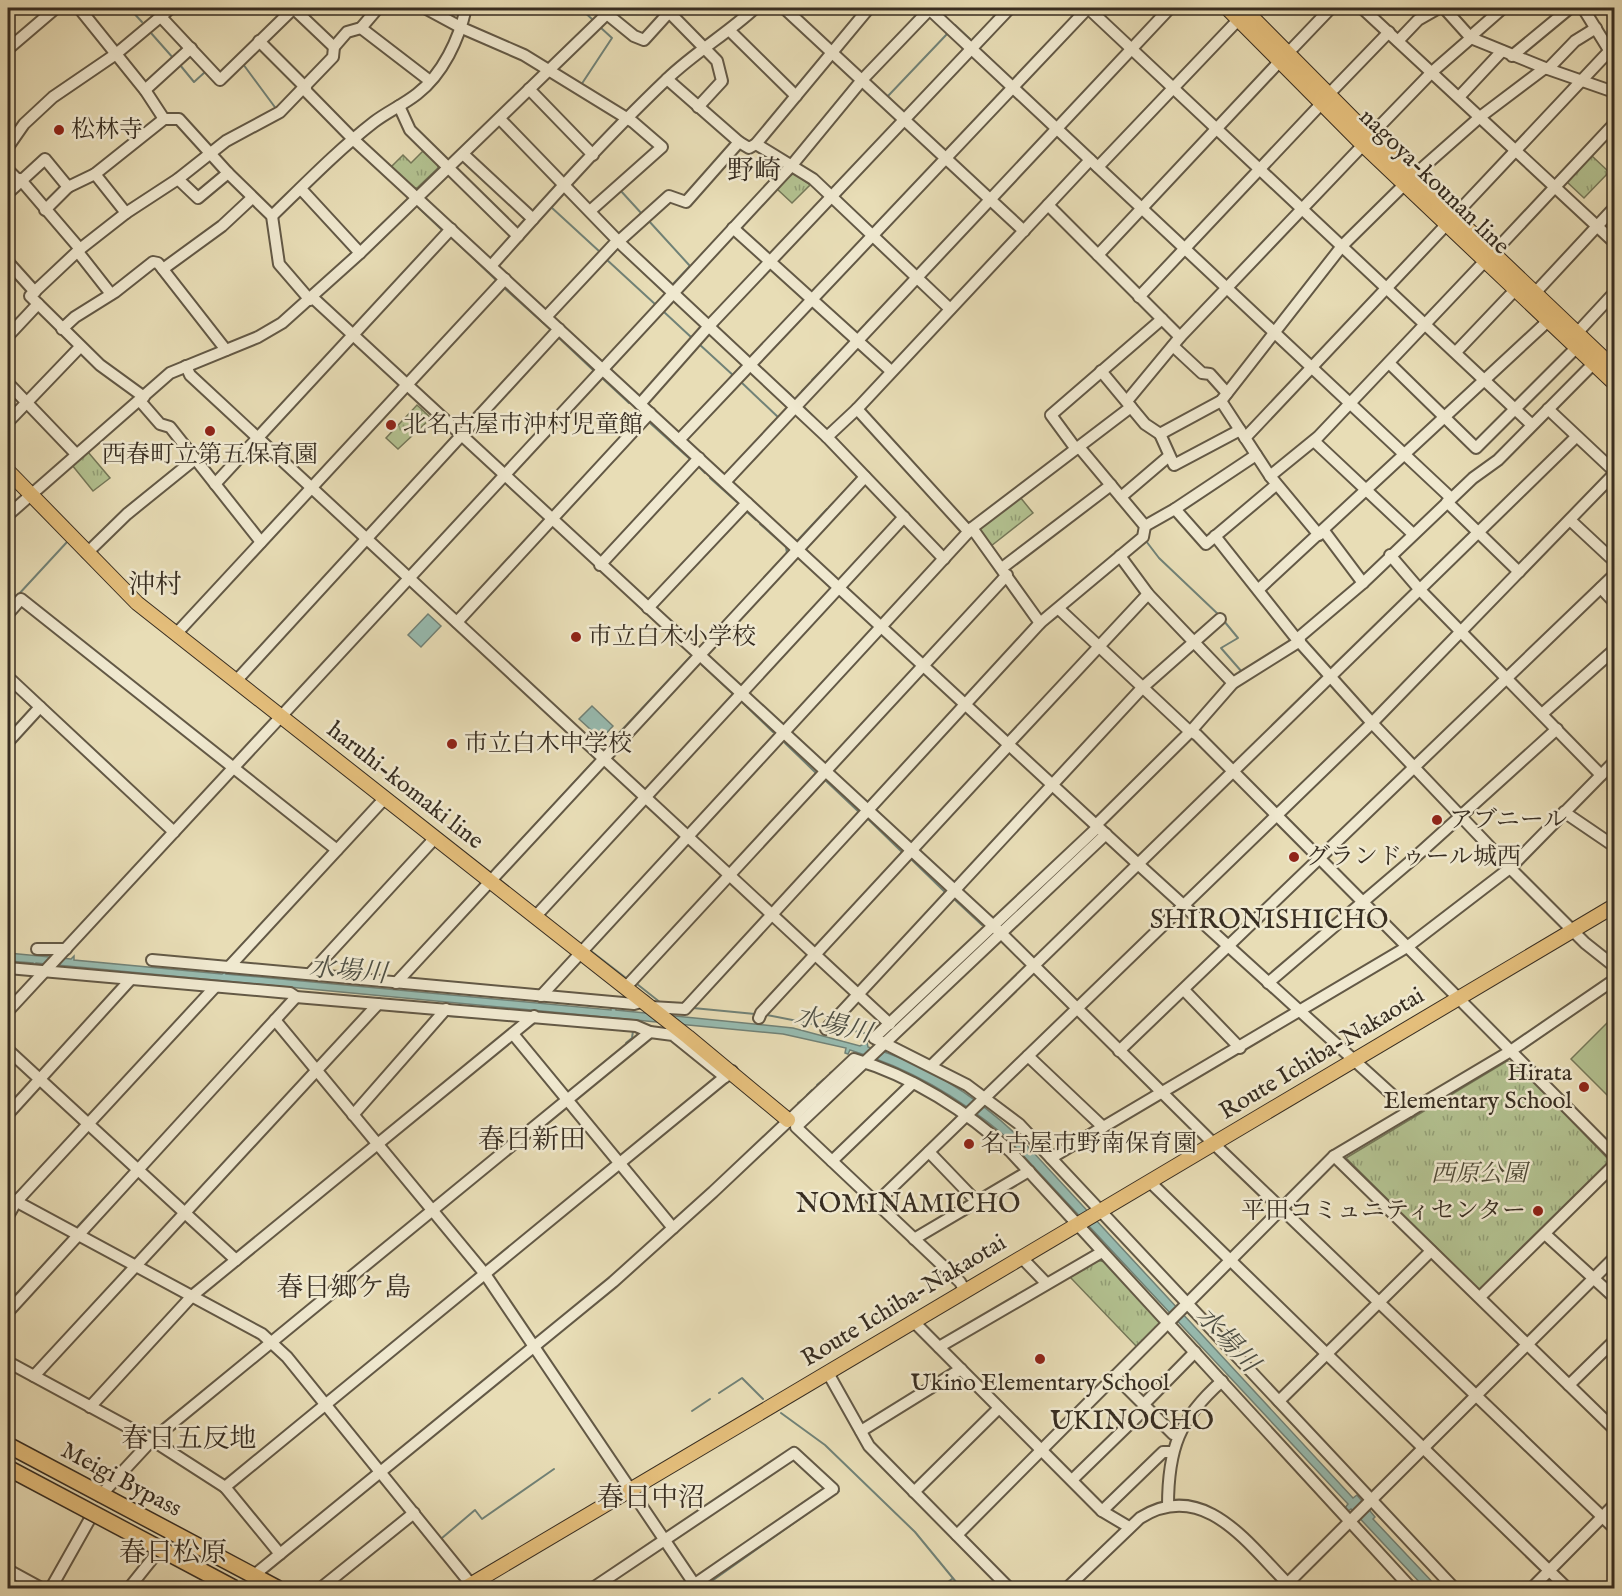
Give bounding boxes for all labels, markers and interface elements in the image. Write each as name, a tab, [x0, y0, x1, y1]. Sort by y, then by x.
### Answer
street label: nagoya-kounan line	[1352, 102, 1516, 262]
place label: 松林寺	[71, 115, 143, 146]
marker: 松林寺	[52, 123, 66, 137]
district label: 野崎	[727, 155, 781, 189]
place label: 北名古屋市沖村児童館	[403, 410, 643, 441]
marker: 北名古屋市沖村児童館	[384, 418, 398, 432]
marker: 西春町立第五保育園	[203, 424, 217, 438]
place label: 西春町立第五保育園	[102, 440, 318, 471]
district label: 沖村	[128, 569, 182, 603]
place label: 市立白木小学校	[588, 622, 756, 653]
marker: 市立白木小学校	[569, 630, 583, 644]
street label: haruhi-komaki line	[320, 715, 490, 857]
place label: 市立白木中学校	[464, 729, 632, 760]
marker: 市立白木中学校	[445, 737, 459, 751]
place label: アブニール	[1449, 805, 1567, 836]
marker: アブニール	[1430, 813, 1444, 827]
place label: グランドゥール城西	[1306, 842, 1521, 873]
marker: グランドゥール城西	[1287, 850, 1301, 864]
district label: SHIRONISHICHO	[1150, 904, 1388, 938]
water label: 水場川	[308, 951, 391, 991]
street label: Route Ichiba-Nakaotai	[1214, 981, 1430, 1127]
water label: 水場川	[791, 1000, 878, 1051]
place label: Hirata Elementary School	[1384, 1058, 1573, 1117]
marker: Hirata Elementary School	[1577, 1080, 1591, 1094]
district label: 春日新田	[478, 1124, 586, 1158]
place label: 名古屋市野南保育園	[981, 1129, 1197, 1160]
marker: 名古屋市野南保育園	[962, 1137, 976, 1151]
park label: 西原公園	[1431, 1159, 1531, 1190]
district label: NOMINAMICHO	[796, 1188, 1020, 1222]
place label: 平田コミュニティセンター	[1241, 1196, 1526, 1227]
marker: 平田コミュニティセンター	[1531, 1204, 1545, 1218]
street label: Route Ichiba-Nakaotai	[796, 1228, 1012, 1374]
district label: 春日郷ケ島	[277, 1272, 412, 1306]
water label: 水場川	[1188, 1300, 1268, 1382]
marker: Ukino Elementary School	[1033, 1352, 1047, 1366]
place label: Ukino Elementary School	[911, 1368, 1170, 1399]
district label: UKINOCHO	[1050, 1405, 1214, 1439]
district label: 春日五反地	[122, 1423, 257, 1457]
street label: Meigi Bypass	[55, 1435, 187, 1525]
district label: 春日中沼	[597, 1482, 705, 1516]
district label: 春日松原	[119, 1537, 227, 1571]

